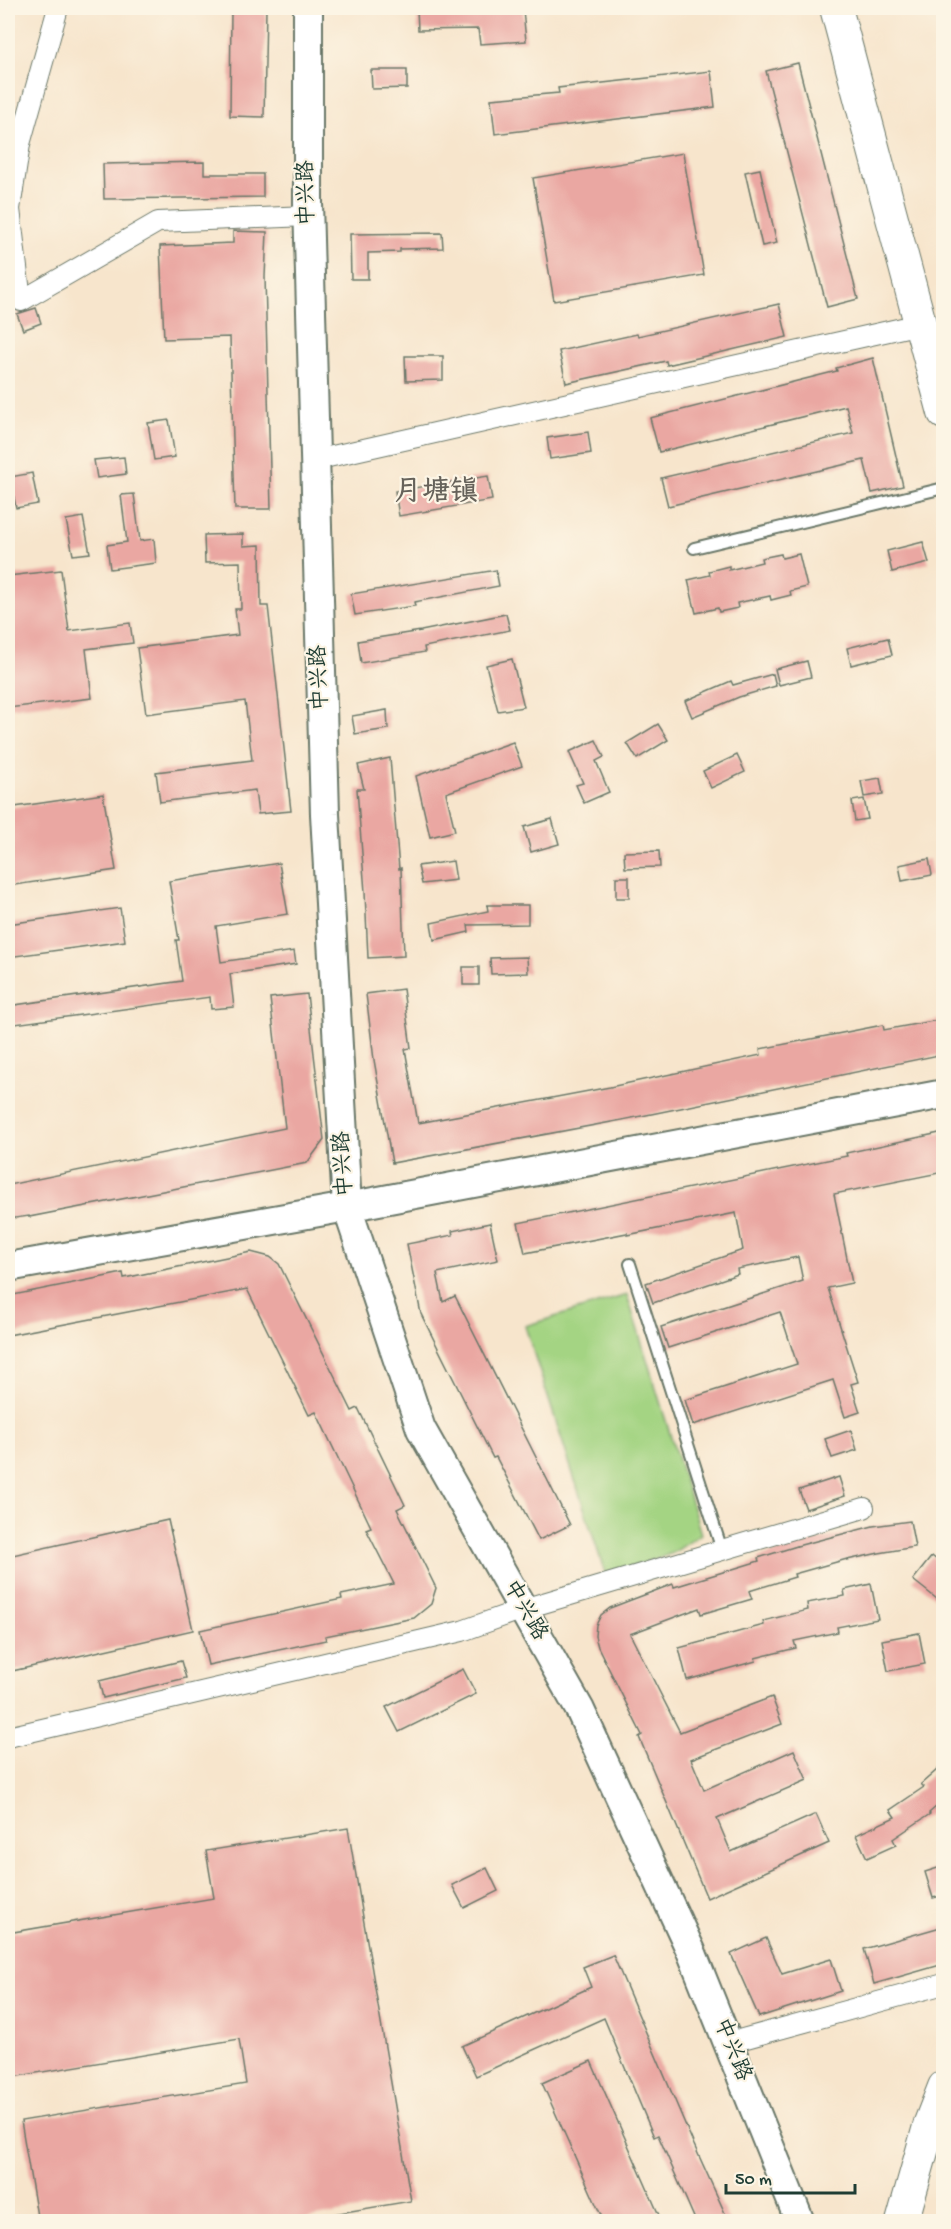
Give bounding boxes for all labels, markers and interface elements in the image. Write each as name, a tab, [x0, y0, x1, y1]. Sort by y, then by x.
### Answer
street label: 中兴路	[292, 160, 322, 226]
district label: 月塘镇	[394, 475, 478, 510]
street label: 中兴路	[305, 645, 335, 712]
street label: 中兴路	[328, 1130, 360, 1198]
street label: 中兴路	[496, 1575, 553, 1646]
street label: 中兴路	[707, 2014, 757, 2085]
scale bar	[726, 2157, 855, 2195]
text: 50 m	[735, 2170, 772, 2191]

